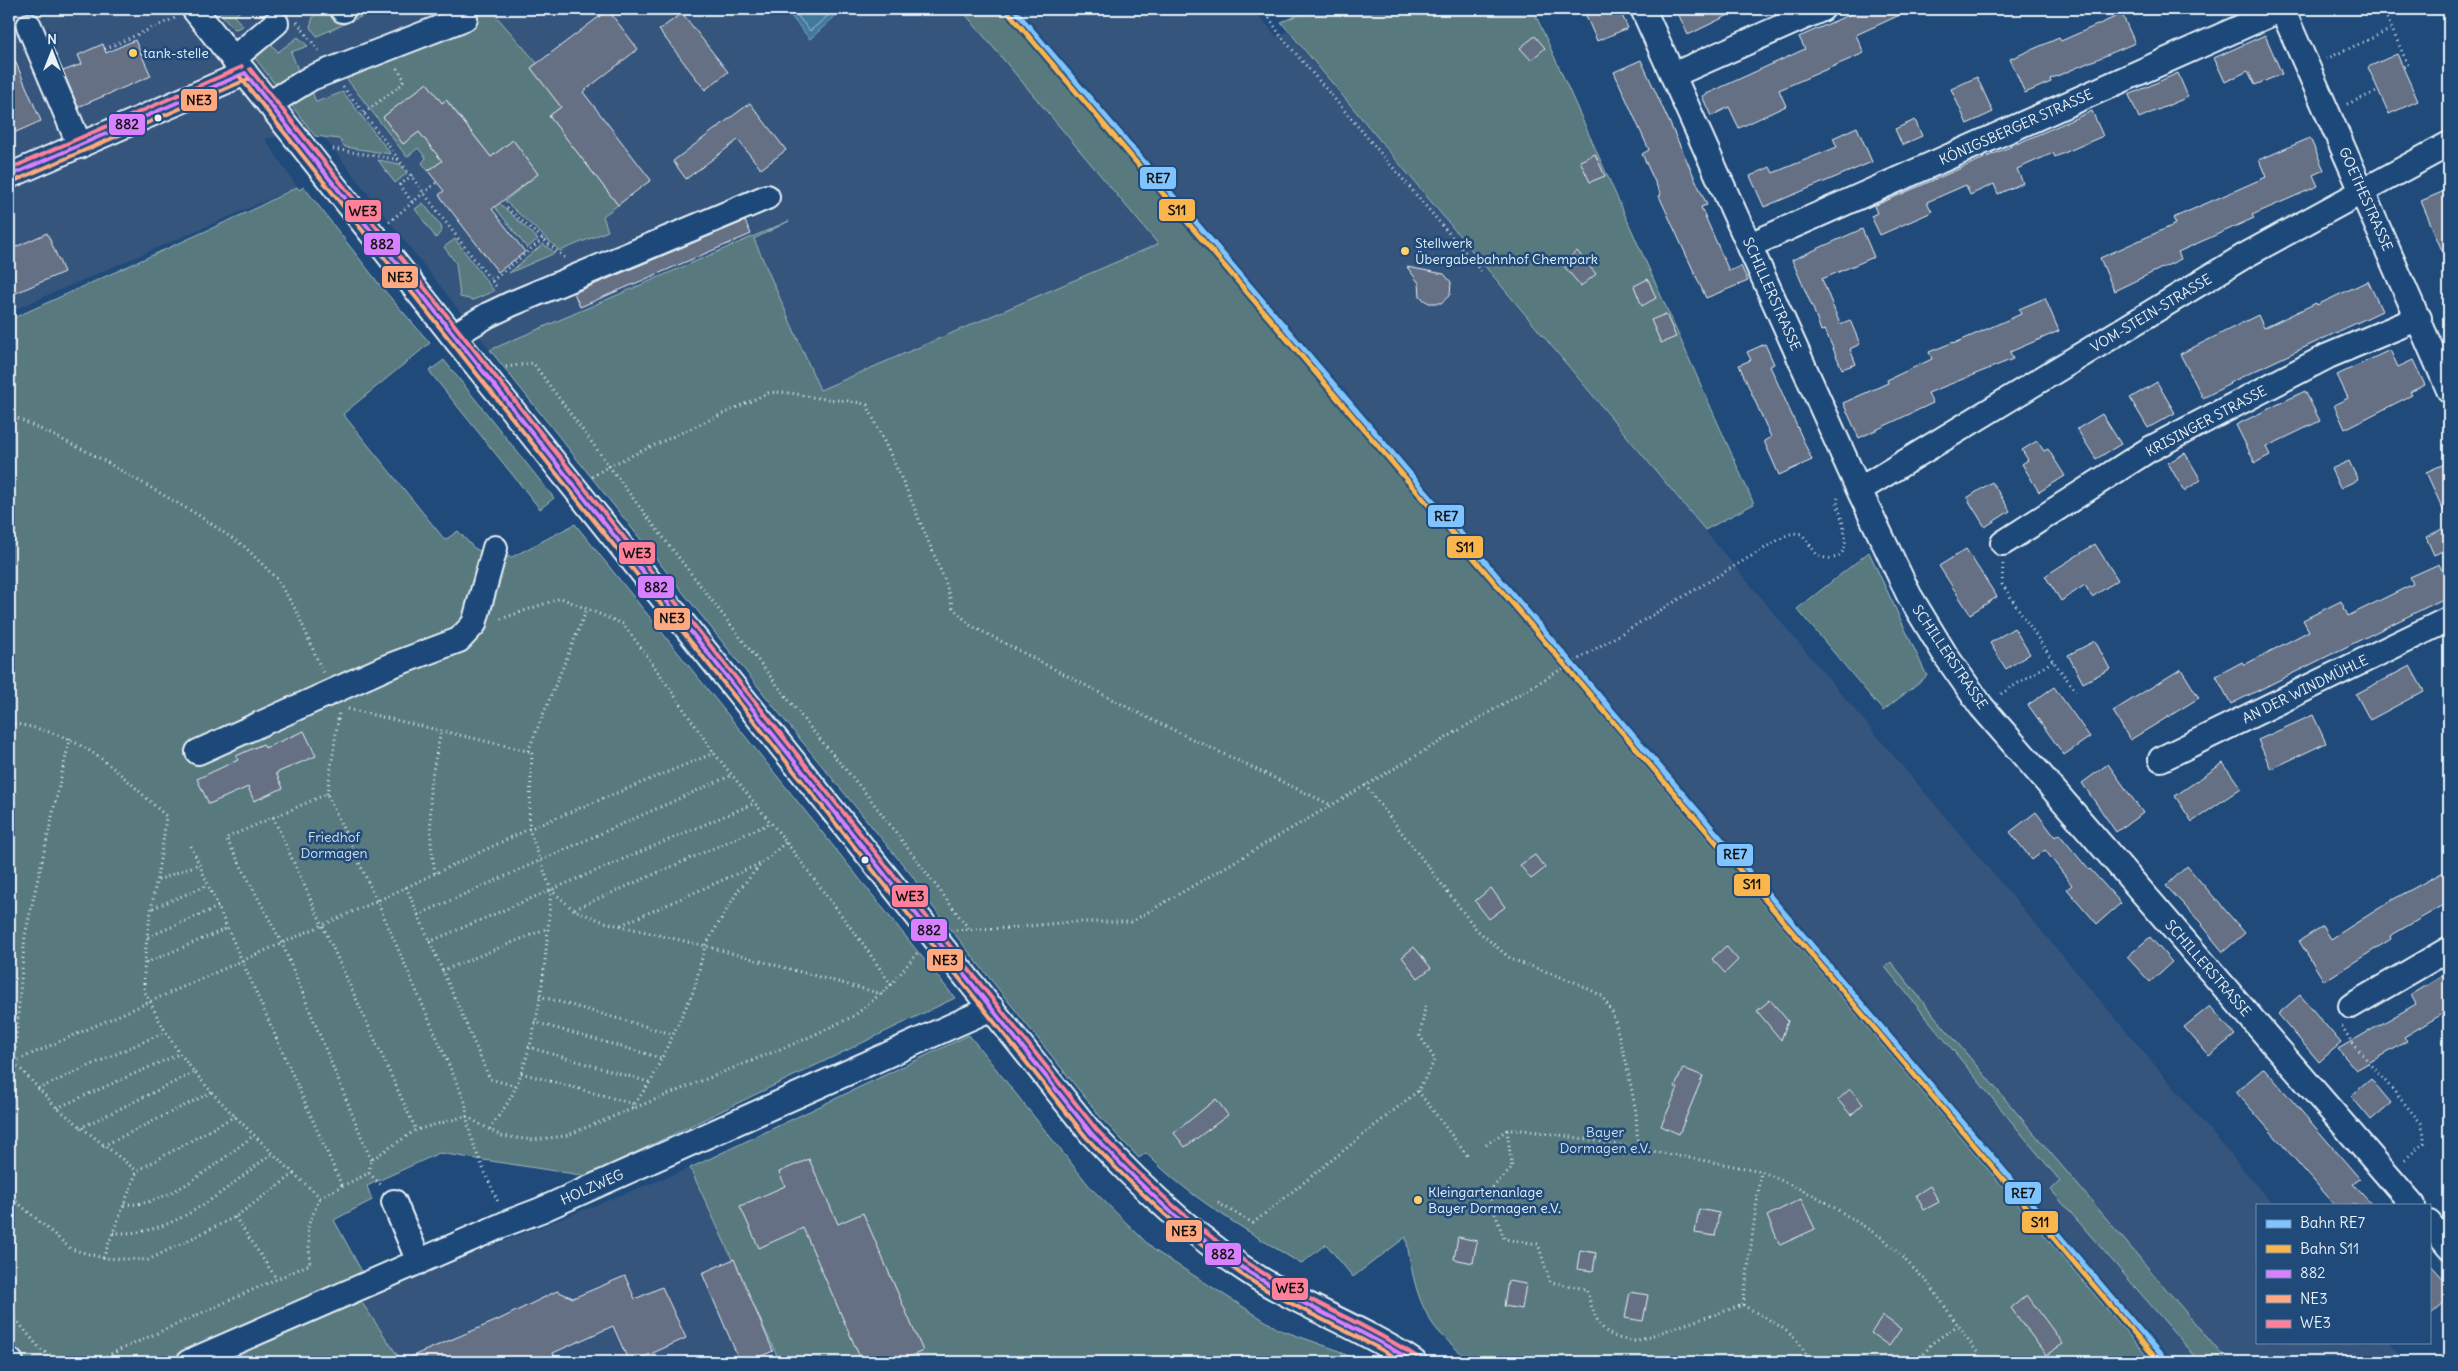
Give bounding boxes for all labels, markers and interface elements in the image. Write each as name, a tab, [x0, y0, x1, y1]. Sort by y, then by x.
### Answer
north arrow	[28, 28, 78, 78]
text: N	[47, 30, 57, 48]
place label: tank-stelle	[143, 44, 209, 62]
marker: tank-stelle	[127, 47, 139, 59]
street label: KÖNIGSBERGER STRASSE	[1936, 85, 2096, 169]
line badge: NE3	[180, 88, 218, 112]
text: NE3	[186, 91, 212, 109]
line badge: 882	[108, 113, 146, 136]
unlabelled marker	[153, 113, 163, 123]
text: 882	[115, 115, 139, 133]
street label: GOETHESTRASSE	[2335, 144, 2397, 254]
line badge: RE7	[1139, 166, 1177, 190]
text: RE7	[1146, 169, 1170, 187]
line badge: S11	[1158, 198, 1196, 222]
line badge: WE3	[344, 199, 382, 223]
text: S11	[1168, 201, 1186, 219]
text: WE3	[349, 202, 377, 220]
line badge: 882	[363, 232, 401, 256]
place label: Stellwerk Übergabebahnhof Chempark	[1415, 234, 1598, 268]
text: 882	[370, 235, 394, 253]
street label: SCHILLERSTRASSE	[1739, 235, 1805, 353]
marker: Stellwerk Übergabebahnhof Chempark	[1399, 245, 1411, 257]
line badge: NE3	[381, 265, 419, 289]
text: NE3	[387, 268, 413, 286]
street label: VOM-STEIN-STRASSE	[2087, 270, 2215, 356]
street label: KRISINGER STRASSE	[2142, 381, 2270, 461]
line badge: RE7	[1427, 504, 1465, 528]
text: RE7	[1434, 507, 1458, 525]
line badge: S11	[1446, 535, 1484, 559]
text: S11	[1456, 538, 1474, 556]
line badge: WE3	[618, 541, 656, 565]
text: WE3	[623, 544, 651, 562]
line badge: 882	[637, 575, 675, 599]
text: 882	[644, 578, 668, 596]
street label: SCHILLERSTRASSE	[1908, 601, 1992, 713]
line badge: NE3	[653, 607, 691, 631]
text: NE3	[659, 609, 685, 627]
street label: AN DER WINDMÜHLE	[2239, 651, 2371, 727]
park label: Friedhof Dormagen	[300, 828, 368, 862]
line badge: RE7	[1716, 843, 1754, 867]
text: RE7	[1723, 845, 1747, 863]
unlabelled marker	[860, 855, 870, 865]
line badge: S11	[1733, 873, 1771, 897]
text: S11	[1743, 875, 1761, 893]
line badge: WE3	[891, 884, 929, 908]
text: WE3	[896, 887, 924, 905]
street label: SCHILLERSTRASSE	[2161, 916, 2255, 1020]
line badge: 882	[910, 918, 948, 942]
text: 882	[917, 921, 941, 939]
line badge: NE3	[926, 948, 964, 972]
text: NE3	[932, 951, 958, 969]
park label: Bayer Dormagen e.V.	[1559, 1123, 1651, 1157]
street label: HOLZWEG	[558, 1165, 626, 1209]
line badge: RE7	[2004, 1181, 2042, 1205]
place label: Kleingartenanlage Bayer Dormagen e.V.	[1428, 1183, 1561, 1217]
text: RE7	[2011, 1184, 2035, 1202]
marker: Kleingartenanlage Bayer Dormagen e.V.	[1412, 1194, 1424, 1206]
legend	[2256, 1204, 2430, 1344]
line badge: S11	[2021, 1210, 2059, 1234]
text: S11	[2031, 1213, 2049, 1231]
text: Bahn RE7	[2300, 1213, 2365, 1232]
line badge: NE3	[1165, 1219, 1203, 1243]
text: NE3	[1171, 1222, 1197, 1240]
text: Bahn S11	[2300, 1239, 2359, 1258]
line badge: 882	[1204, 1242, 1242, 1266]
text: 882	[1211, 1245, 1235, 1263]
text: 882	[2300, 1263, 2326, 1282]
line badge: WE3	[1271, 1277, 1309, 1301]
text: WE3	[1276, 1279, 1304, 1297]
text: NE3	[2300, 1289, 2328, 1308]
text: WE3	[2300, 1313, 2331, 1332]

